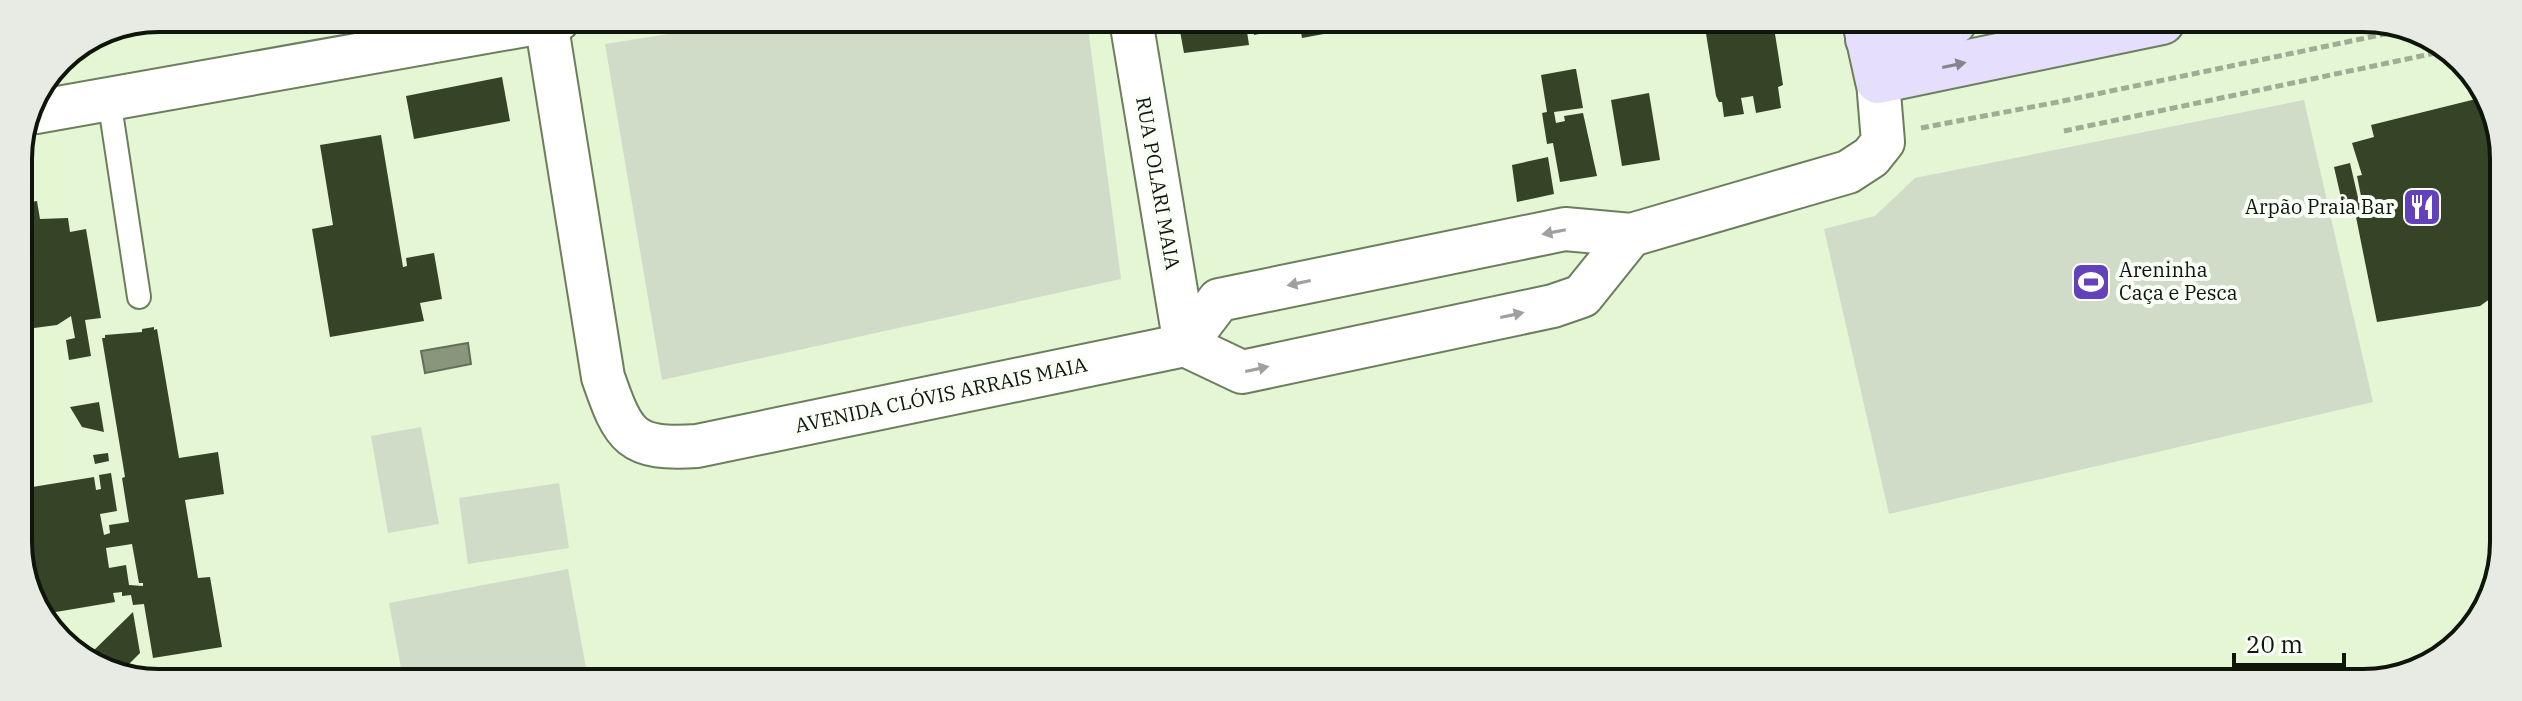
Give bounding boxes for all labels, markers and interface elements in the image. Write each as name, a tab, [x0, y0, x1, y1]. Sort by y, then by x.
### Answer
one-way arrow	[1942, 58, 1967, 71]
street label: RUA POLARI MAIA	[1130, 94, 1187, 272]
restaurant icon: Arpão Praia Bar	[2401, 186, 2443, 228]
place label: Arpão Praia Bar	[2245, 193, 2394, 220]
one-way arrow	[1541, 226, 1566, 238]
place label: Areninha Caça e Pesca	[2119, 256, 2238, 306]
sports icon: Areninha Caça e Pesca	[2070, 261, 2112, 303]
one-way arrow	[1286, 278, 1311, 290]
one-way arrow	[1499, 308, 1524, 321]
street label: AVENIDA CLÓVIS ARRAIS MAIA	[792, 350, 1090, 439]
one-way arrow	[1245, 362, 1270, 374]
scale bar	[2234, 617, 2344, 667]
text: 20 m	[2246, 628, 2303, 660]

